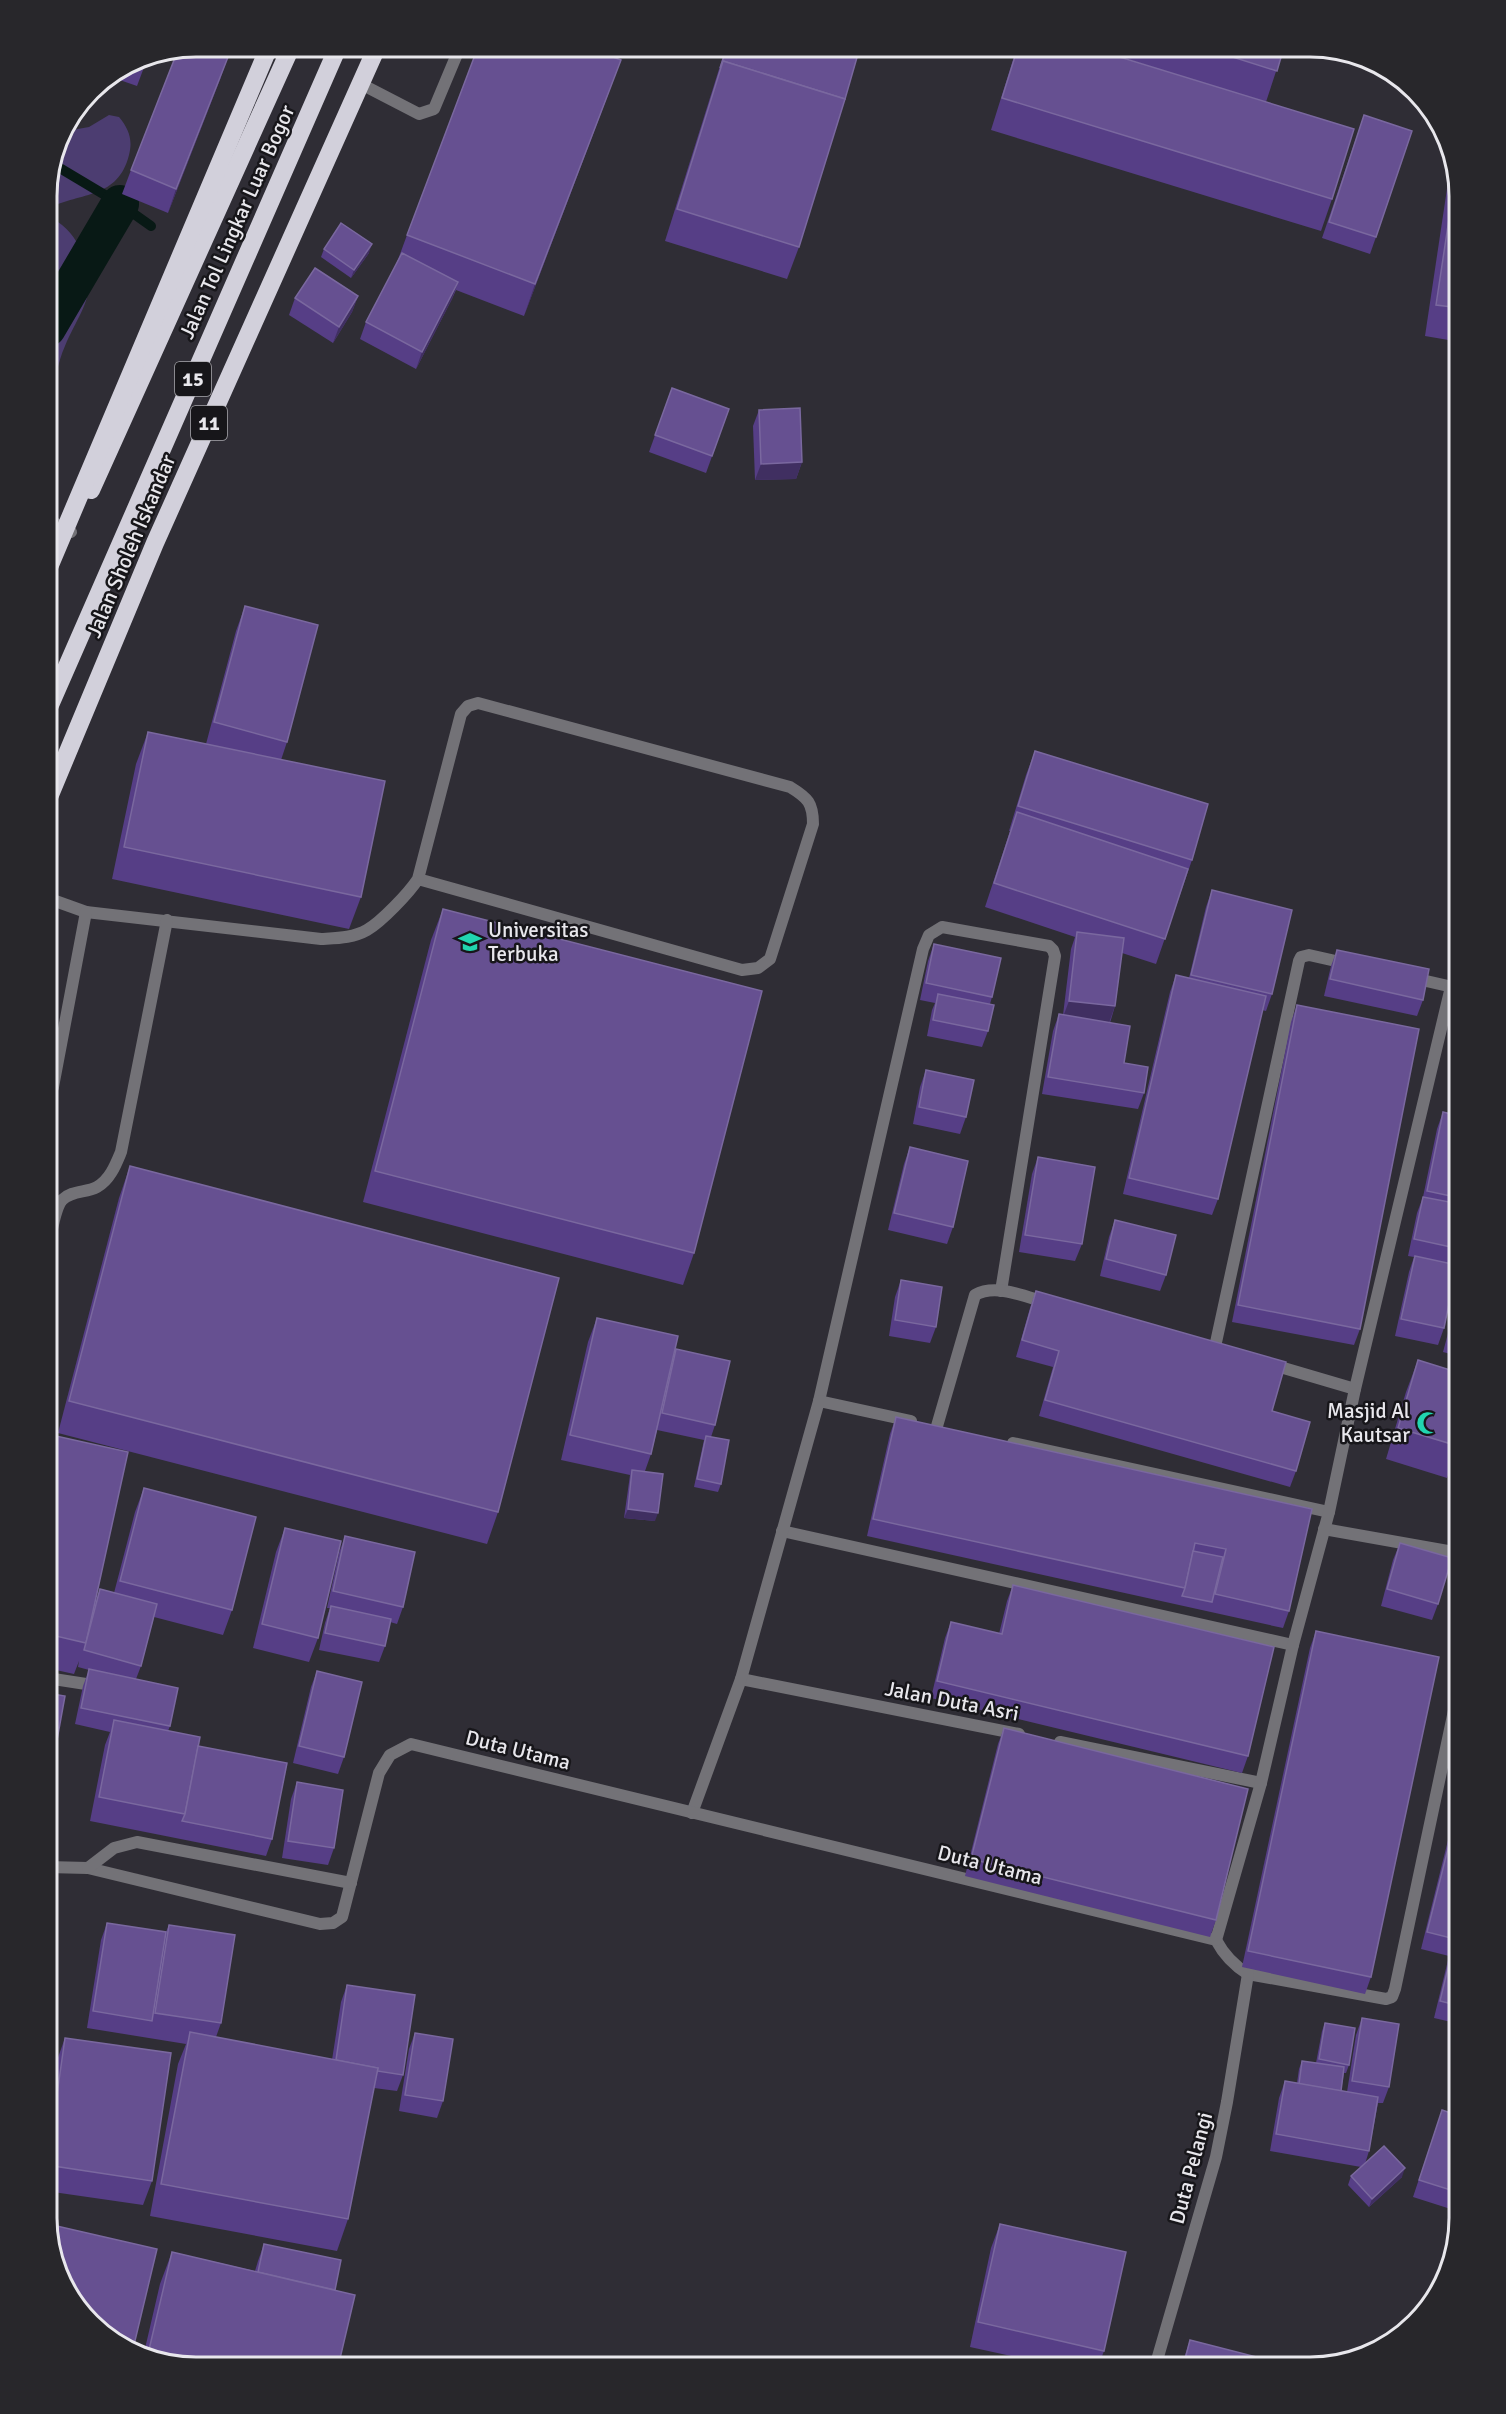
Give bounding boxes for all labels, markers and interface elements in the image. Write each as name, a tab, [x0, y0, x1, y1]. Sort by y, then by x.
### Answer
street label: Jalan Tol Lingkar Luar Bogor	[174, 101, 301, 343]
road number: 15	[175, 362, 211, 396]
road number: 11	[191, 406, 227, 440]
street label: Jalan Sholeh Iskandar	[81, 450, 181, 642]
place label: Universitas Terbuka	[488, 917, 589, 967]
school or university icon: Universitas Terbuka	[457, 929, 483, 955]
place label: Masjid Al Kautsar	[1327, 1398, 1410, 1448]
mosque icon: Masjid Al Kautsar	[1415, 1410, 1441, 1436]
street label: Jalan Duta Asri	[883, 1675, 1021, 1727]
street label: Duta Utama	[463, 1724, 573, 1776]
street label: Duta Utama	[935, 1839, 1045, 1891]
street label: Duta Pelangi	[1164, 2109, 1218, 2227]

